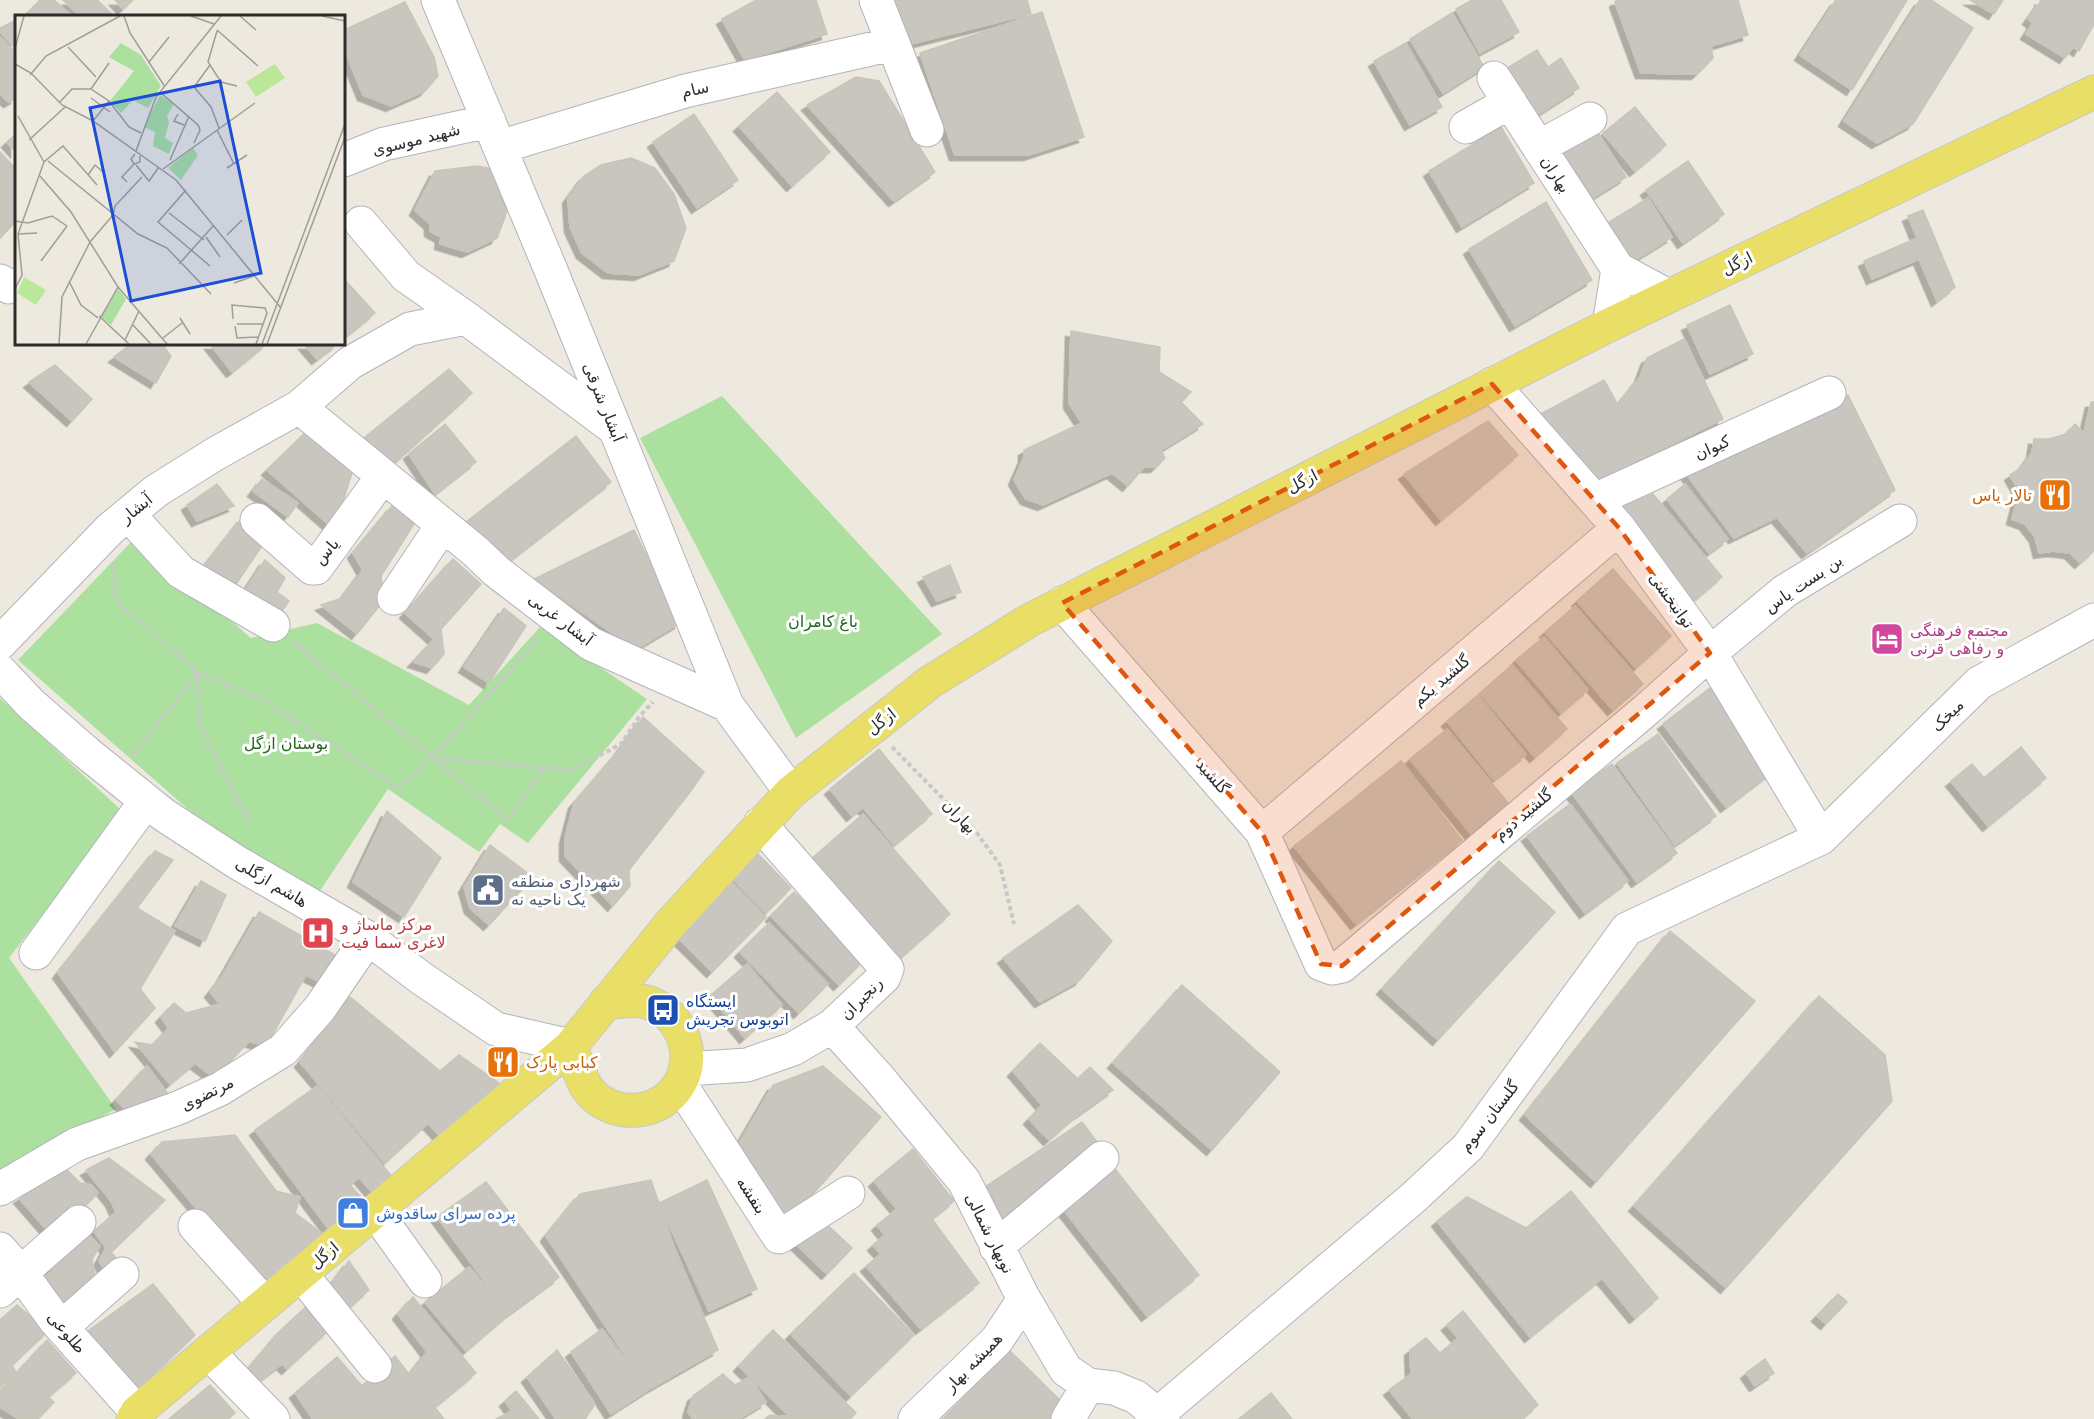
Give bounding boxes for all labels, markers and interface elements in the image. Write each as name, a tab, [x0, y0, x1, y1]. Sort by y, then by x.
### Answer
inset map	[15, 15, 345, 345]
street label: سام	[679, 77, 711, 102]
street label: شهید موسوی	[370, 119, 462, 161]
street label: بهاران	[1536, 152, 1575, 197]
street label: ازگل	[1719, 248, 1756, 280]
street label: آبشار شرقی	[578, 360, 629, 447]
street label: کیوان	[1691, 431, 1734, 465]
street label: ازگل	[1284, 466, 1321, 498]
restaurant icon: تالار یاس	[2037, 477, 2073, 513]
place label: تالار یاس	[1972, 486, 2032, 506]
street label: آبشار	[116, 489, 158, 528]
street label: یاس	[310, 534, 343, 568]
street label: بن بست یاس	[1761, 550, 1847, 617]
street label: توانبخشی	[1644, 569, 1698, 633]
street label: آبشار غربی	[524, 589, 598, 652]
park label: باغ کامران	[788, 612, 858, 632]
hotel icon: مجتمع فرهنگی و رفاهی قرنی	[1869, 621, 1905, 657]
place label: مجتمع فرهنگی و رفاهی قرنی	[1910, 621, 2009, 659]
street label: گلشيد يكم	[1409, 651, 1474, 710]
street label: میخک	[1927, 695, 1968, 736]
street label: ازگل	[863, 704, 900, 739]
park label: بوستان ازگل	[244, 734, 328, 754]
street label: گلشید	[1192, 755, 1233, 798]
street label: گلشيد دوم	[1490, 784, 1557, 845]
street label: بهاران	[938, 795, 981, 838]
street label: هاشم ازگلی	[232, 853, 311, 912]
public building icon: شهرداری منطقه یک ناحیه نه	[470, 872, 506, 908]
place label: شهرداری منطقه یک ناحیه نه	[511, 872, 621, 909]
hospital icon: مرکز ماساژ و لاغری سما فیت	[300, 915, 336, 951]
place label: مرکز ماساژ و لاغری سما فیت	[340, 915, 446, 953]
street label: رنجبران	[836, 973, 887, 1024]
bus stop icon: ایستگاه اتوبوس تجریش	[645, 992, 681, 1028]
place label: ایستگاه اتوبوس تجریش	[686, 992, 789, 1030]
restaurant icon: کبابی پارک	[485, 1044, 521, 1080]
place label: کبابی پارک	[526, 1053, 598, 1073]
street label: مرتضوی	[178, 1072, 237, 1116]
street label: گلستان سوم	[1456, 1077, 1524, 1156]
street label: بنفشه	[733, 1173, 771, 1217]
street label: نوبهار شمالی	[960, 1190, 1018, 1277]
shop icon: پرده سرای ساقدوش	[335, 1195, 371, 1231]
place label: پرده سرای ساقدوش	[376, 1204, 516, 1224]
street label: ازگل	[306, 1238, 343, 1274]
street label: طلوعی	[43, 1308, 90, 1358]
street label: همیشه بهار	[940, 1329, 1007, 1397]

